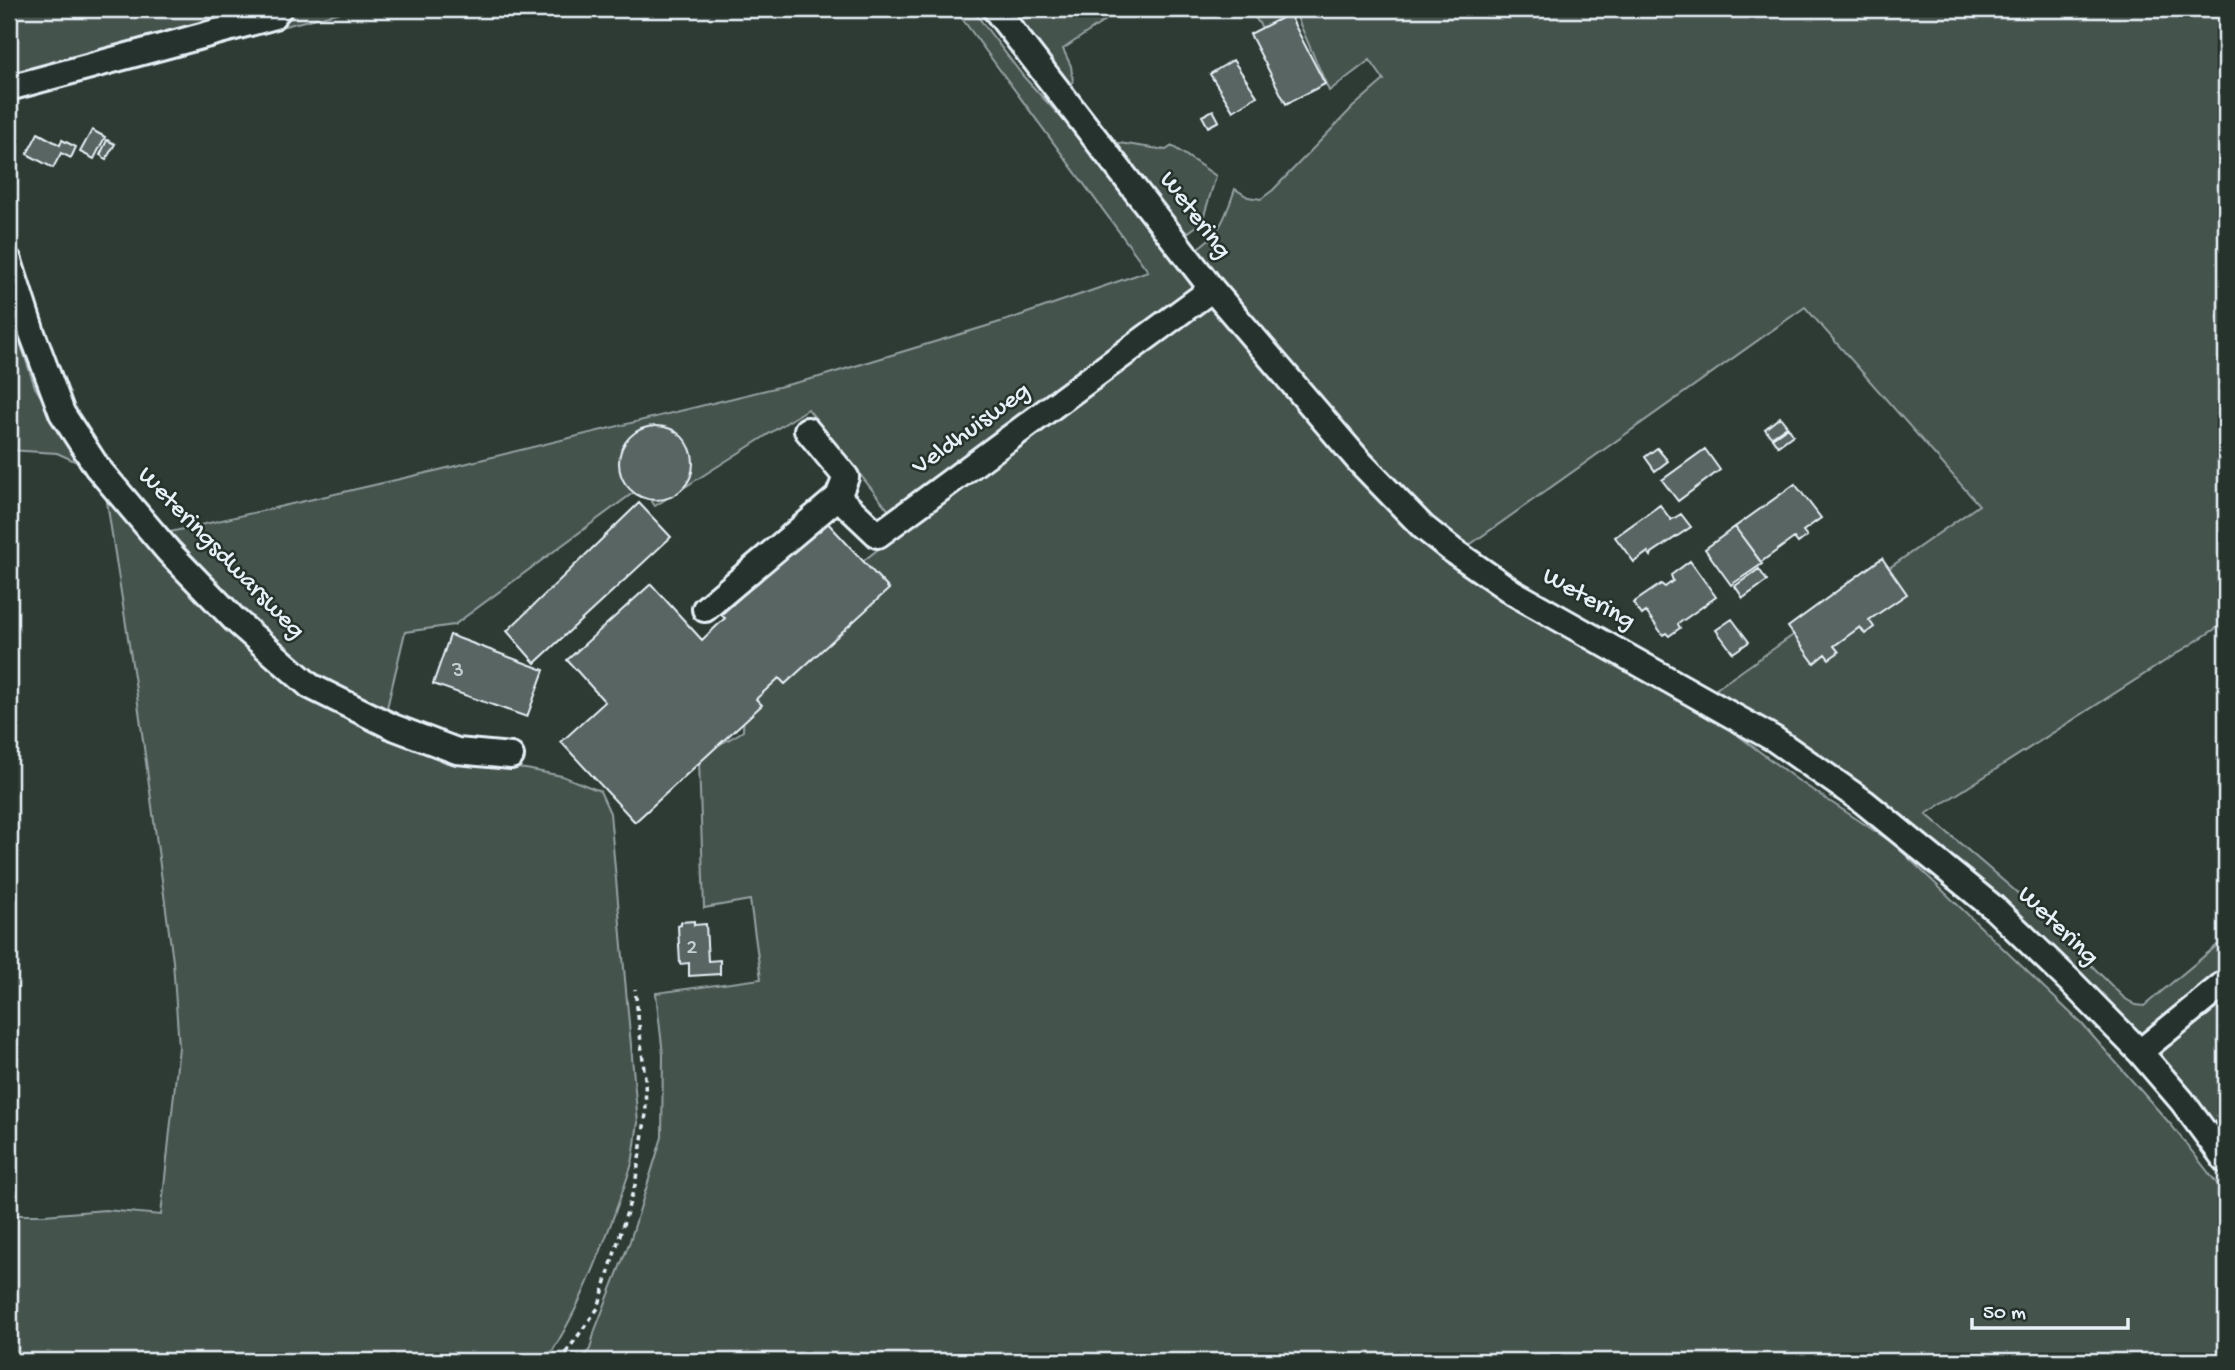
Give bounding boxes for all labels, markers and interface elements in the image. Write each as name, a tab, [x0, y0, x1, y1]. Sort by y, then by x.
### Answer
street label: Wetering	[1151, 166, 1237, 266]
street label: Veldhuisweg	[906, 377, 1037, 484]
street label: Weteringsdwarsweg	[130, 461, 310, 647]
street label: Wetering	[1536, 562, 1640, 638]
house number: 3	[451, 658, 464, 685]
street label: Wetering	[2010, 881, 2104, 973]
house number: 2	[686, 935, 698, 962]
scale bar	[1972, 1286, 2128, 1330]
text: 50 m	[1983, 1302, 2026, 1327]

